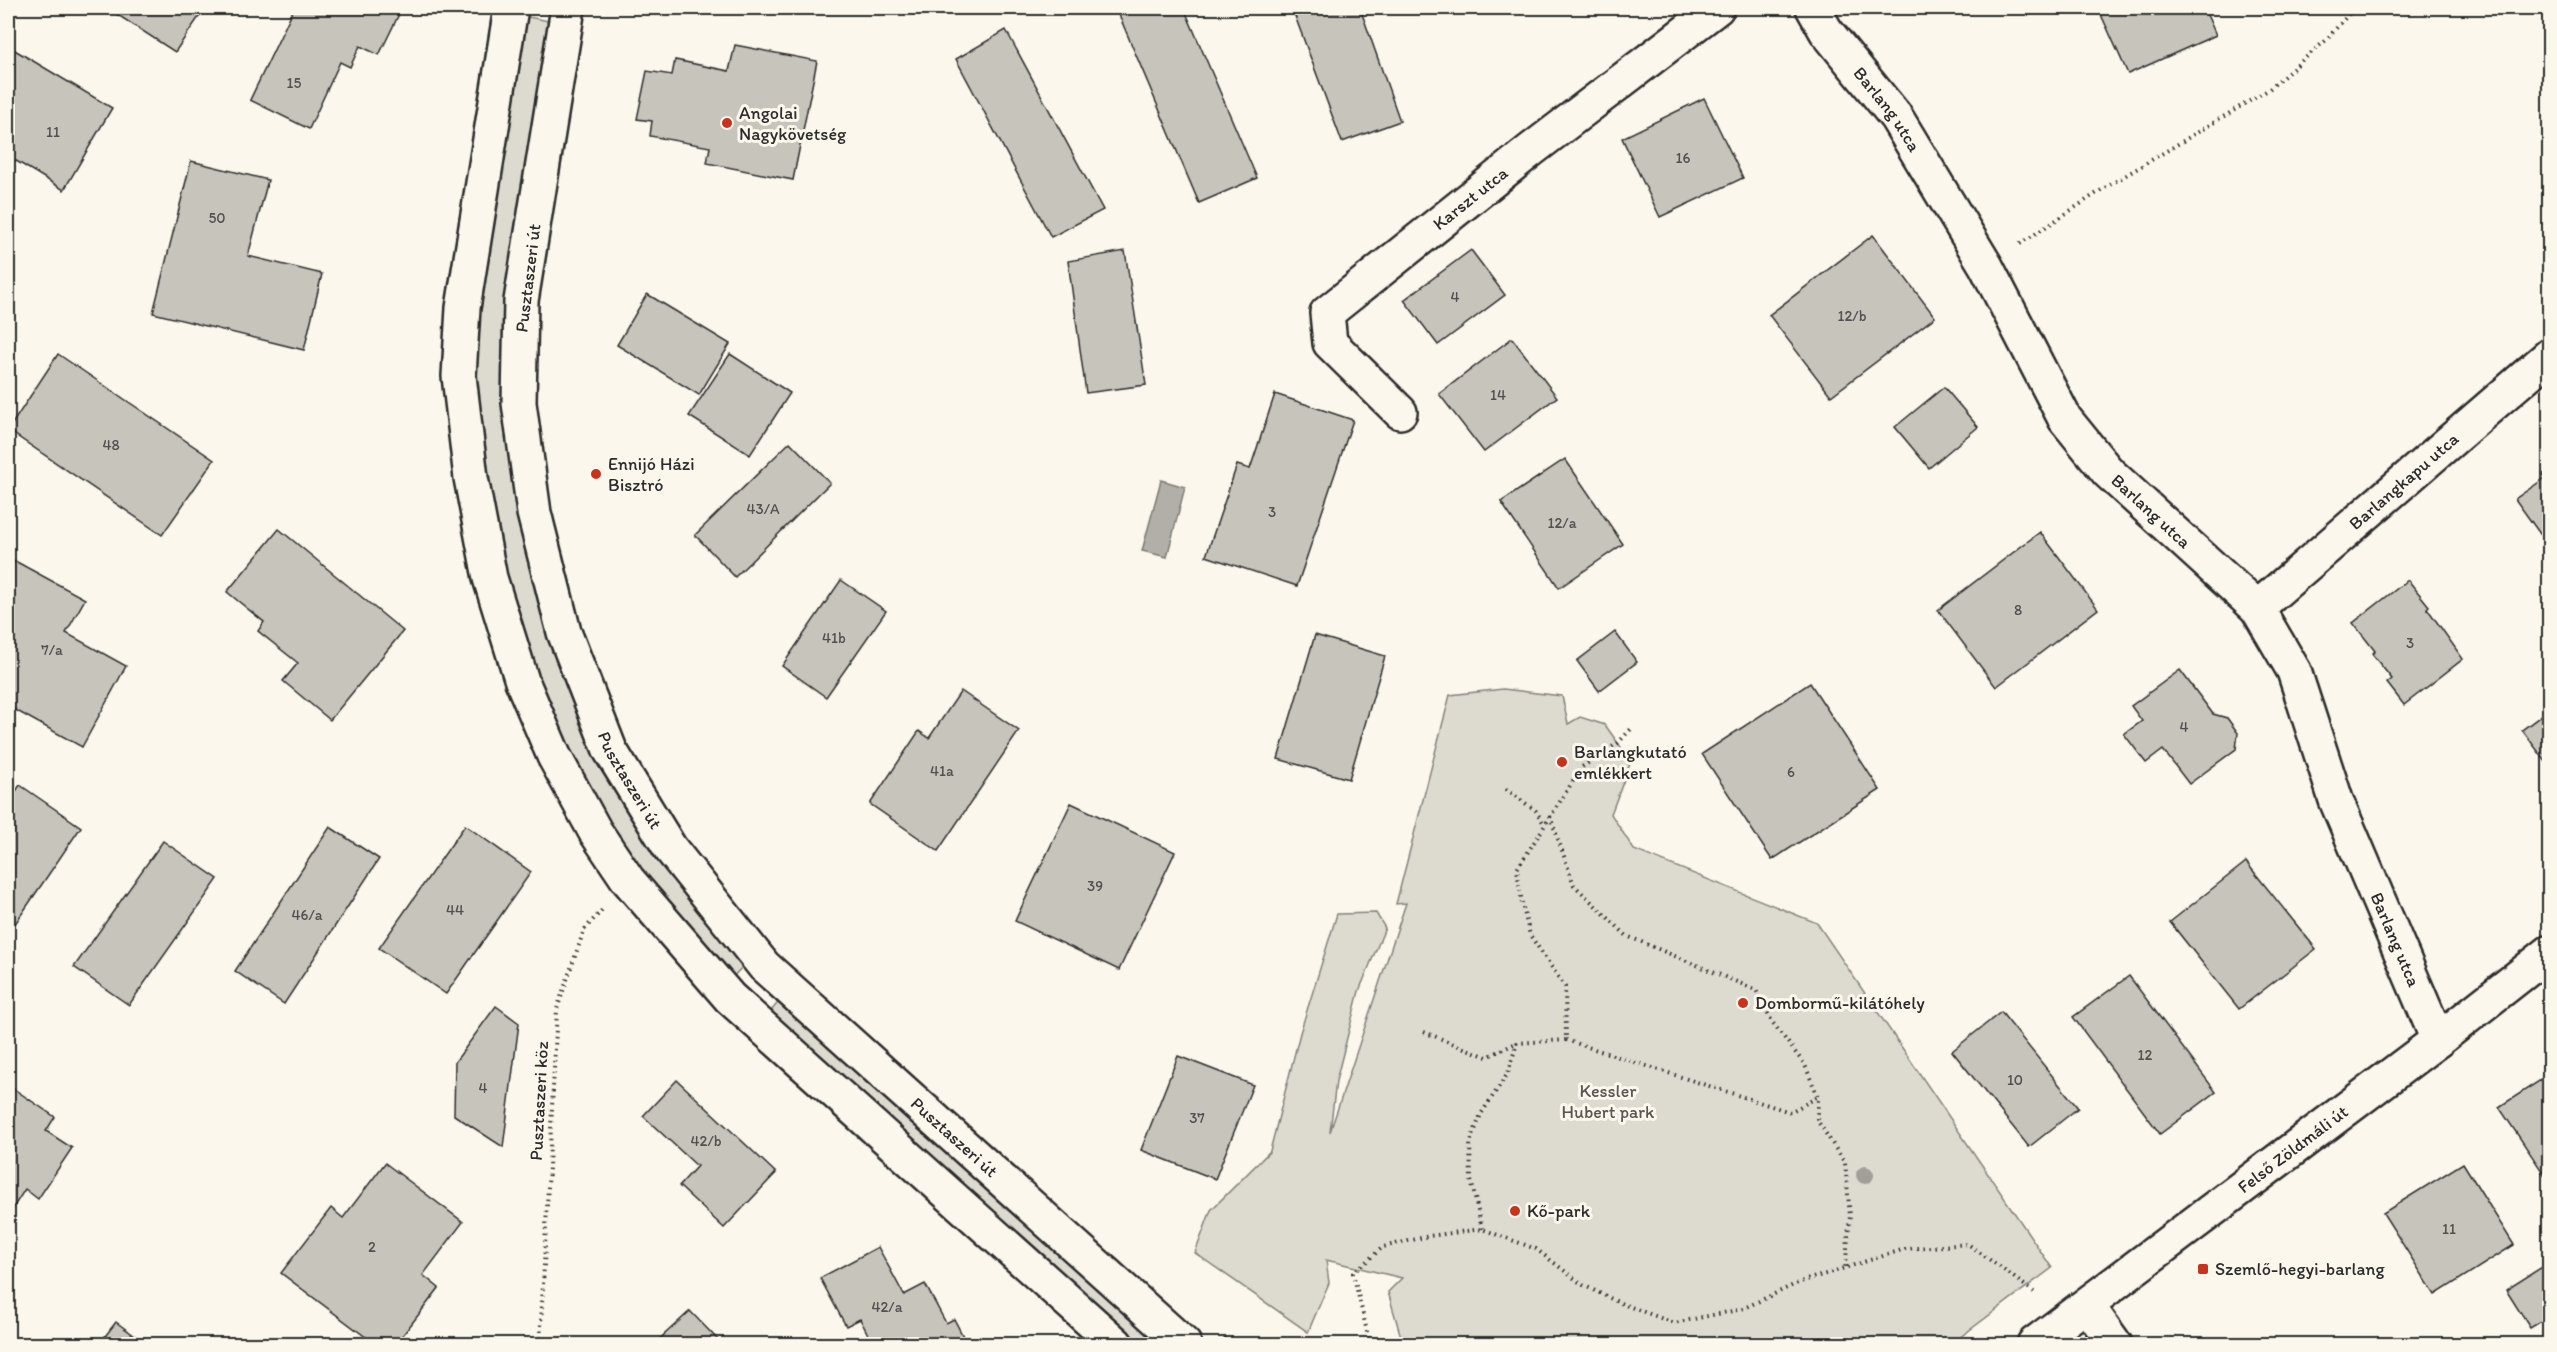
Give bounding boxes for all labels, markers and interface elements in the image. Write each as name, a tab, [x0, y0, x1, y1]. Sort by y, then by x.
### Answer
street label: Barlang utca	[1849, 62, 1926, 156]
house number: 15	[287, 74, 302, 92]
place label: Angolai Nagykövetség	[739, 102, 847, 145]
marker: Angolai Nagykövetség	[720, 116, 734, 130]
house number: 11	[46, 123, 60, 141]
house number: 16	[1676, 149, 1691, 167]
street label: Karszt utca	[1429, 161, 1513, 235]
house number: 50	[208, 209, 226, 227]
street label: Pusztaszeri út	[510, 222, 546, 334]
house number: 4	[1450, 288, 1460, 306]
house number: 12/b	[1838, 307, 1867, 325]
house number: 14	[1490, 386, 1506, 404]
street label: Barlangkapu utca	[2344, 427, 2464, 535]
house number: 48	[102, 436, 120, 454]
place label: Ennijó Házi Bisztró	[608, 453, 695, 496]
marker: Ennijó Házi Bisztró	[589, 467, 603, 481]
street label: Barlang utca	[2107, 469, 2196, 554]
house number: 43/A	[746, 500, 780, 518]
house number: 3	[1268, 503, 1276, 521]
house number: 12/a	[1548, 514, 1577, 532]
house number: 8	[2014, 601, 2022, 619]
house number: 41b	[822, 629, 846, 647]
house number: 3	[2406, 634, 2414, 652]
house number: 7/a	[41, 641, 63, 659]
house number: 4	[2179, 718, 2189, 736]
street label: Pusztaszeri út	[593, 728, 667, 833]
place label: Barlangkutató emlékkert	[1574, 741, 1687, 784]
marker: Barlangkutató emlékkert	[1555, 755, 1569, 769]
house number: 41a	[930, 762, 954, 780]
house number: 6	[1787, 763, 1795, 781]
house number: 39	[1087, 877, 1103, 895]
street label: Barlang utca	[2366, 889, 2425, 991]
house number: 44	[446, 901, 464, 919]
house number: 46/a	[291, 906, 323, 924]
place label: Dombormű-kilátóhely	[1755, 992, 1925, 1014]
marker: Dombormű-kilátóhely	[1736, 996, 1750, 1010]
street label: Pusztaszeri köz	[525, 1041, 553, 1161]
house number: 12	[2138, 1046, 2153, 1064]
house number: 10	[2007, 1071, 2023, 1089]
house number: 4	[478, 1079, 488, 1097]
park label: Kessler Hubert park	[1562, 1080, 1655, 1123]
street label: Pusztaszeri út	[906, 1092, 1003, 1182]
street label: Felső Zöldmáli út	[2233, 1100, 2353, 1198]
house number: 37	[1189, 1109, 1205, 1127]
house number: 42/b	[690, 1132, 722, 1150]
place label: Kő-park	[1527, 1200, 1591, 1222]
marker: Kő-park	[1508, 1204, 1522, 1218]
house number: 11	[2442, 1220, 2456, 1238]
house number: 2	[368, 1238, 376, 1256]
place label: Szemlő-hegyi-barlang	[2215, 1258, 2386, 1280]
marker: Szemlő-hegyi-barlang	[2196, 1262, 2210, 1276]
house number: 42/a	[871, 1298, 903, 1316]

